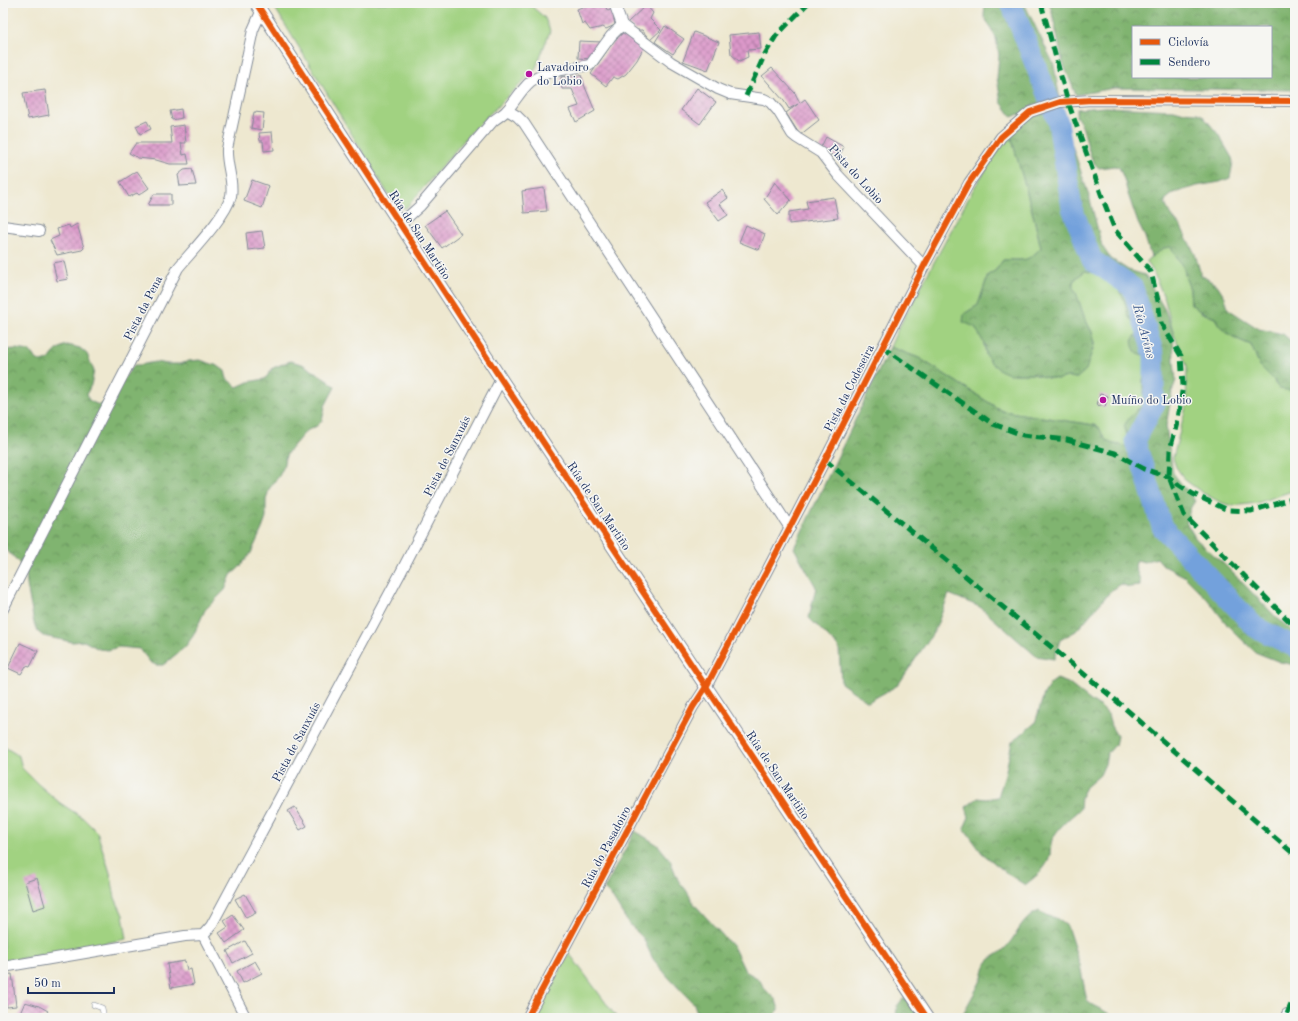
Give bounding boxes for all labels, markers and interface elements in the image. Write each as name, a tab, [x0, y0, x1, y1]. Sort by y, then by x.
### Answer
legend	[1132, 26, 1272, 78]
text: Ciclovía	[1168, 37, 1209, 49]
text: Sendero	[1168, 57, 1210, 69]
place label: Lavadoiro do Lobio	[537, 62, 589, 88]
marker: Lavadoiro do Lobio	[524, 69, 534, 79]
street label: Pista do Lobio	[826, 143, 885, 207]
street label: Rúa de San Martiño	[386, 189, 452, 282]
street label: Pista da Pena	[122, 274, 165, 343]
water label: Río Aríns	[1130, 302, 1157, 360]
street label: Pista da Codeseira	[823, 343, 877, 434]
marker: Muíño do Lobio	[1098, 395, 1108, 405]
place label: Muíño do Lobio	[1111, 395, 1191, 407]
street label: Pista de Sanxuás	[422, 414, 473, 499]
street label: Rúa de San Martiño	[564, 460, 632, 553]
street label: Pista de Sanxuás	[271, 700, 323, 785]
street label: Rúa de San Martiño	[743, 729, 811, 822]
street label: Rúa do Pasadoiro	[580, 804, 634, 890]
scale bar	[28, 969, 114, 995]
text: 50 m	[34, 977, 61, 990]

